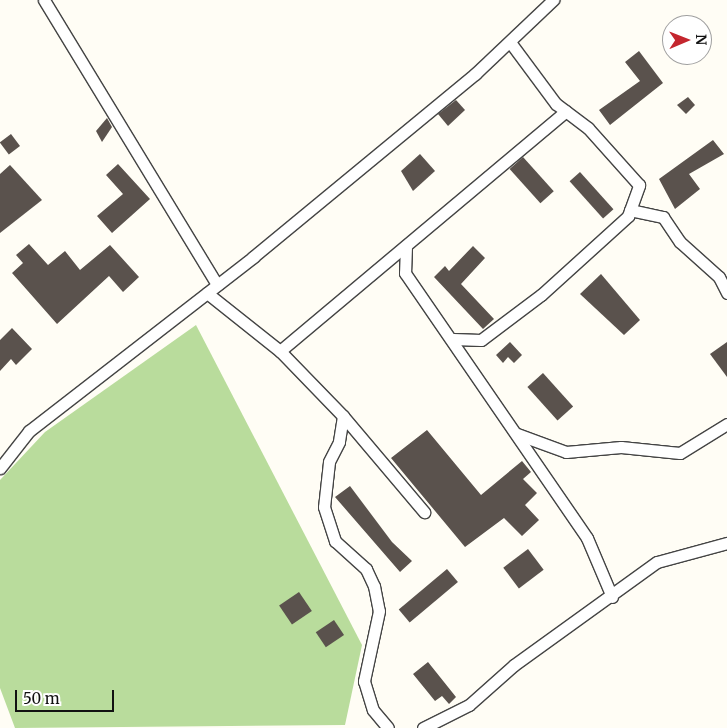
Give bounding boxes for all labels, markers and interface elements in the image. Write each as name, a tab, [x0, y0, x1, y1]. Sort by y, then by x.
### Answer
north arrow	[662, 15, 712, 65]
text: N	[692, 34, 710, 45]
scale bar	[18, 680, 116, 712]
text: 50 m	[23, 689, 60, 708]

